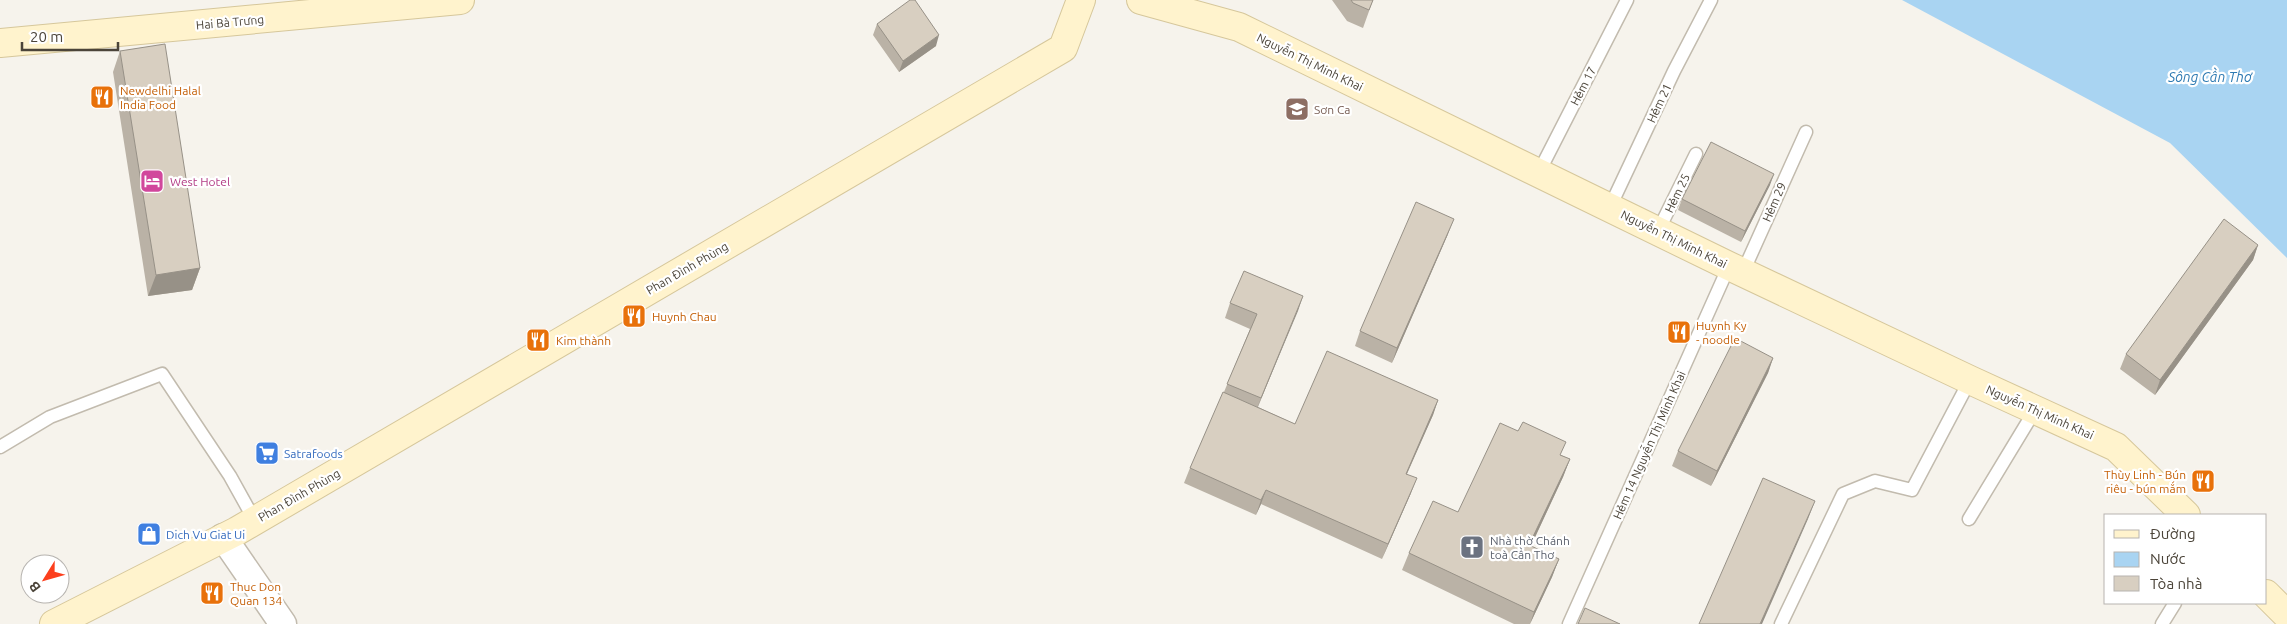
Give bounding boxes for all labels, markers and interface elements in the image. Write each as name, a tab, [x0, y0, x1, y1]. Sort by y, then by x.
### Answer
street label: Hai Bà Trưng	[195, 13, 265, 31]
scale bar	[22, 20, 119, 52]
text: 20 m	[30, 28, 63, 45]
street label: Nguyễn Thị Minh Khai	[1254, 31, 1365, 94]
street label: Hẻm 17	[1568, 64, 1598, 108]
water label: Sông Cần Thơ	[2167, 67, 2253, 85]
street label: Hẻm 21	[1644, 81, 1674, 125]
restaurant icon: Newdelhi Halal India Food	[89, 84, 115, 110]
place label: Newdelhi Halal India Food	[120, 84, 201, 111]
school or university icon: Sơn Ca	[1284, 96, 1310, 122]
place label: Sơn Ca	[1314, 103, 1351, 116]
hotel icon: West Hotel	[139, 168, 165, 194]
street label: Hẻm 25	[1662, 171, 1692, 215]
place label: West Hotel	[170, 175, 230, 188]
street label: Hẻm 29	[1760, 180, 1788, 224]
street label: Nguyễn Thị Minh Khai	[1618, 208, 1729, 271]
street label: Phan Đình Phùng	[644, 239, 730, 297]
restaurant icon: Huynh Chau	[621, 303, 647, 329]
place label: Huynh Chau	[652, 310, 717, 323]
restaurant icon: Huynh Ky - noodle	[1666, 319, 1692, 345]
place label: Huynh Ky - noodle	[1696, 319, 1747, 346]
restaurant icon: Kim thành	[525, 327, 551, 353]
place label: Kim thành	[556, 334, 611, 347]
street label: Hẻm 14 Nguyễn Thị Minh Khai	[1610, 369, 1689, 522]
street label: Nguyễn Thị Minh Khai	[1984, 382, 2096, 443]
supermarket icon: Satrafoods	[254, 440, 280, 466]
place label: Satrafoods	[284, 447, 343, 460]
street label: Phan Đình Phùng	[256, 466, 342, 524]
place label: Thùy Linh - Bún riêu - bún mắm	[2104, 468, 2186, 495]
restaurant icon: Thùy Linh - Bún riêu - bún mắm	[2190, 468, 2216, 494]
legend	[2104, 514, 2267, 604]
shop icon: Dich Vu Giat Ui	[136, 521, 162, 547]
text: Đường	[2150, 525, 2196, 542]
place label: Dich Vu Giat Ui	[166, 528, 245, 541]
church icon: Nhà thờ Chánh toà Cần Thơ	[1459, 534, 1485, 560]
place label: Nhà thờ Chánh toà Cần Thơ	[1490, 534, 1570, 561]
text: Nước	[2150, 550, 2185, 567]
north arrow	[20, 554, 70, 604]
text: Tòa nhà	[2150, 575, 2202, 592]
text: B	[25, 578, 44, 595]
restaurant icon: Thuc Don Quan 134	[199, 580, 225, 606]
place label: Thuc Don Quan 134	[230, 580, 282, 607]

